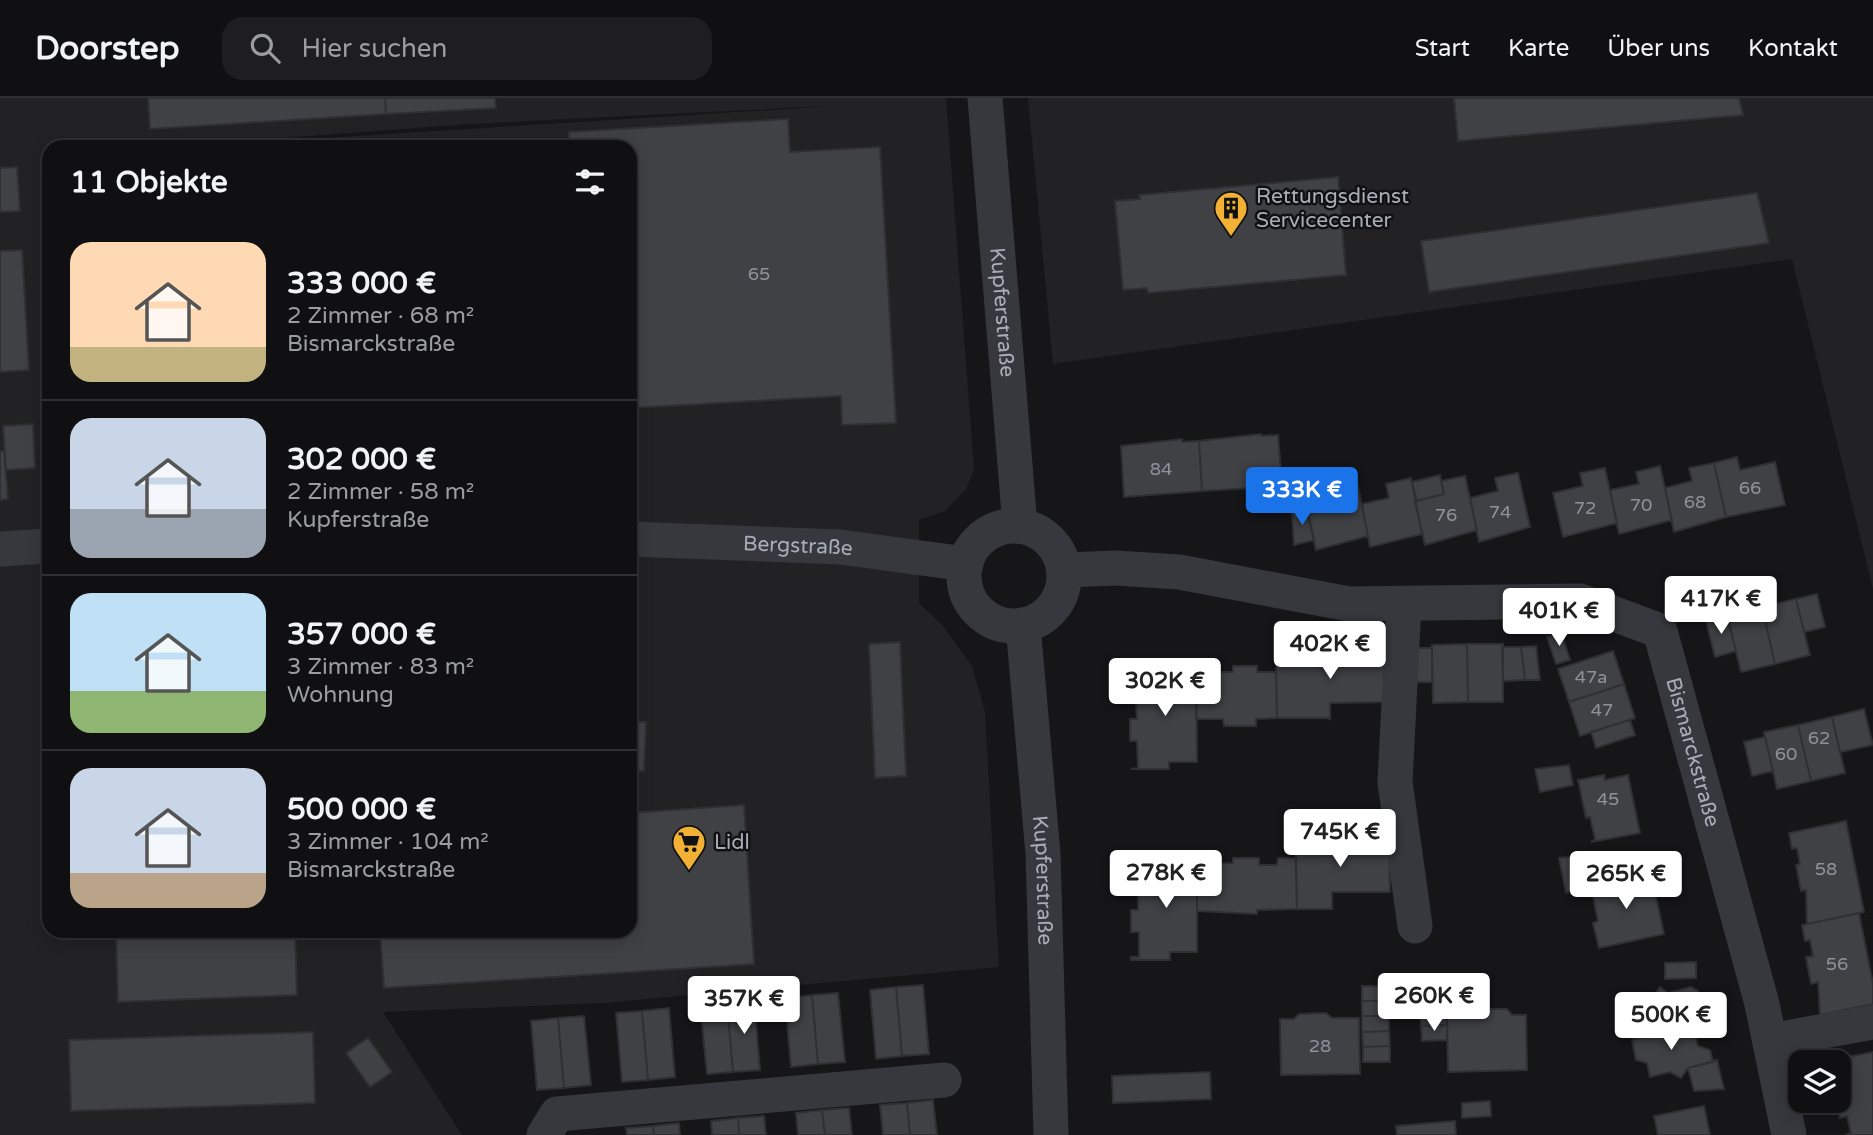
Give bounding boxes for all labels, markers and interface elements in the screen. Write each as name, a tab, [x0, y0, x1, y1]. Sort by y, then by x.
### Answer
search box	[222, 17, 712, 80]
text: Doorstep	[35, 29, 180, 68]
icon: search	[246, 29, 284, 67]
text: Hier suchen	[302, 33, 447, 64]
text: Start	[1415, 34, 1470, 63]
text: Karte	[1508, 34, 1569, 63]
text: Über uns	[1607, 34, 1710, 63]
text: Kontakt	[1748, 34, 1838, 63]
icon: filters	[571, 163, 609, 201]
text: 11 Objekte	[70, 164, 228, 201]
place label: Rettungsdienst Servicecenter	[1256, 184, 1409, 233]
building icon: Rettungsdienst Servicecenter	[1212, 189, 1250, 238]
street label: Kupferstraße	[985, 247, 1020, 378]
house number: 65	[748, 263, 770, 285]
text: 333 000 €	[287, 265, 436, 302]
icon: home	[126, 270, 210, 354]
text: 2 Zimmer · 68 m²	[287, 302, 474, 330]
text: Bismarckstraße	[287, 330, 455, 358]
text: 302 000 €	[287, 441, 436, 478]
icon: home	[126, 446, 210, 530]
house number: 84	[1150, 458, 1172, 480]
pin: 333K €	[1245, 468, 1359, 527]
text: 333K €	[1262, 476, 1342, 504]
house number: 66	[1739, 477, 1761, 499]
text: 2 Zimmer · 58 m²	[287, 478, 474, 506]
house number: 68	[1684, 491, 1706, 513]
house number: 70	[1630, 494, 1652, 516]
house number: 72	[1574, 497, 1596, 519]
house number: 74	[1489, 501, 1511, 523]
house number: 76	[1435, 504, 1457, 526]
text: Kupferstraße	[287, 506, 429, 534]
street label: Bergstraße	[742, 531, 854, 561]
pin: 417K €	[1664, 576, 1778, 636]
text: 417K €	[1681, 585, 1761, 613]
pin: 401K €	[1502, 588, 1616, 648]
text: 401K €	[1519, 597, 1599, 625]
text: 357 000 €	[287, 616, 436, 653]
icon: home	[126, 621, 210, 705]
pin: 402K €	[1273, 622, 1387, 681]
text: 402K €	[1290, 630, 1370, 658]
text: 3 Zimmer · 83 m²	[287, 653, 474, 681]
pin: 302K €	[1108, 658, 1222, 718]
house number: 47a	[1575, 666, 1607, 688]
text: 302K €	[1125, 667, 1205, 695]
street label: Bismarckstraße	[1661, 675, 1725, 829]
text: Wohnung	[287, 681, 394, 709]
house number: 47	[1591, 699, 1613, 721]
house number: 62	[1808, 727, 1830, 749]
house number: 60	[1775, 743, 1797, 765]
house number: 45	[1597, 788, 1619, 810]
text: 500 000 €	[287, 791, 436, 828]
icon: home	[126, 796, 210, 880]
pin: 745K €	[1283, 810, 1397, 869]
street label: Kupferstraße	[1027, 814, 1058, 946]
text: 745K €	[1300, 818, 1380, 846]
supermarket icon: Lidl	[670, 823, 708, 872]
text: 3 Zimmer · 104 m²	[287, 828, 489, 856]
place label: Lidl	[714, 830, 750, 855]
pin: 278K €	[1109, 850, 1223, 910]
pin: 265K €	[1569, 852, 1683, 911]
text: Bismarckstraße	[287, 856, 455, 884]
house number: 58	[1815, 858, 1837, 880]
text: 278K €	[1126, 859, 1206, 887]
text: 265K €	[1586, 860, 1666, 888]
house number: 56	[1826, 953, 1848, 975]
pin: 260K €	[1377, 974, 1491, 1033]
pin: 357K €	[687, 976, 801, 1036]
text: 260K €	[1394, 982, 1474, 1010]
text: 357K €	[704, 985, 784, 1013]
pin: 500K €	[1614, 992, 1728, 1052]
text: 500K €	[1631, 1001, 1711, 1029]
house number: 28	[1309, 1035, 1331, 1057]
map controls	[1788, 1050, 1851, 1113]
button: layers	[1788, 1050, 1851, 1113]

